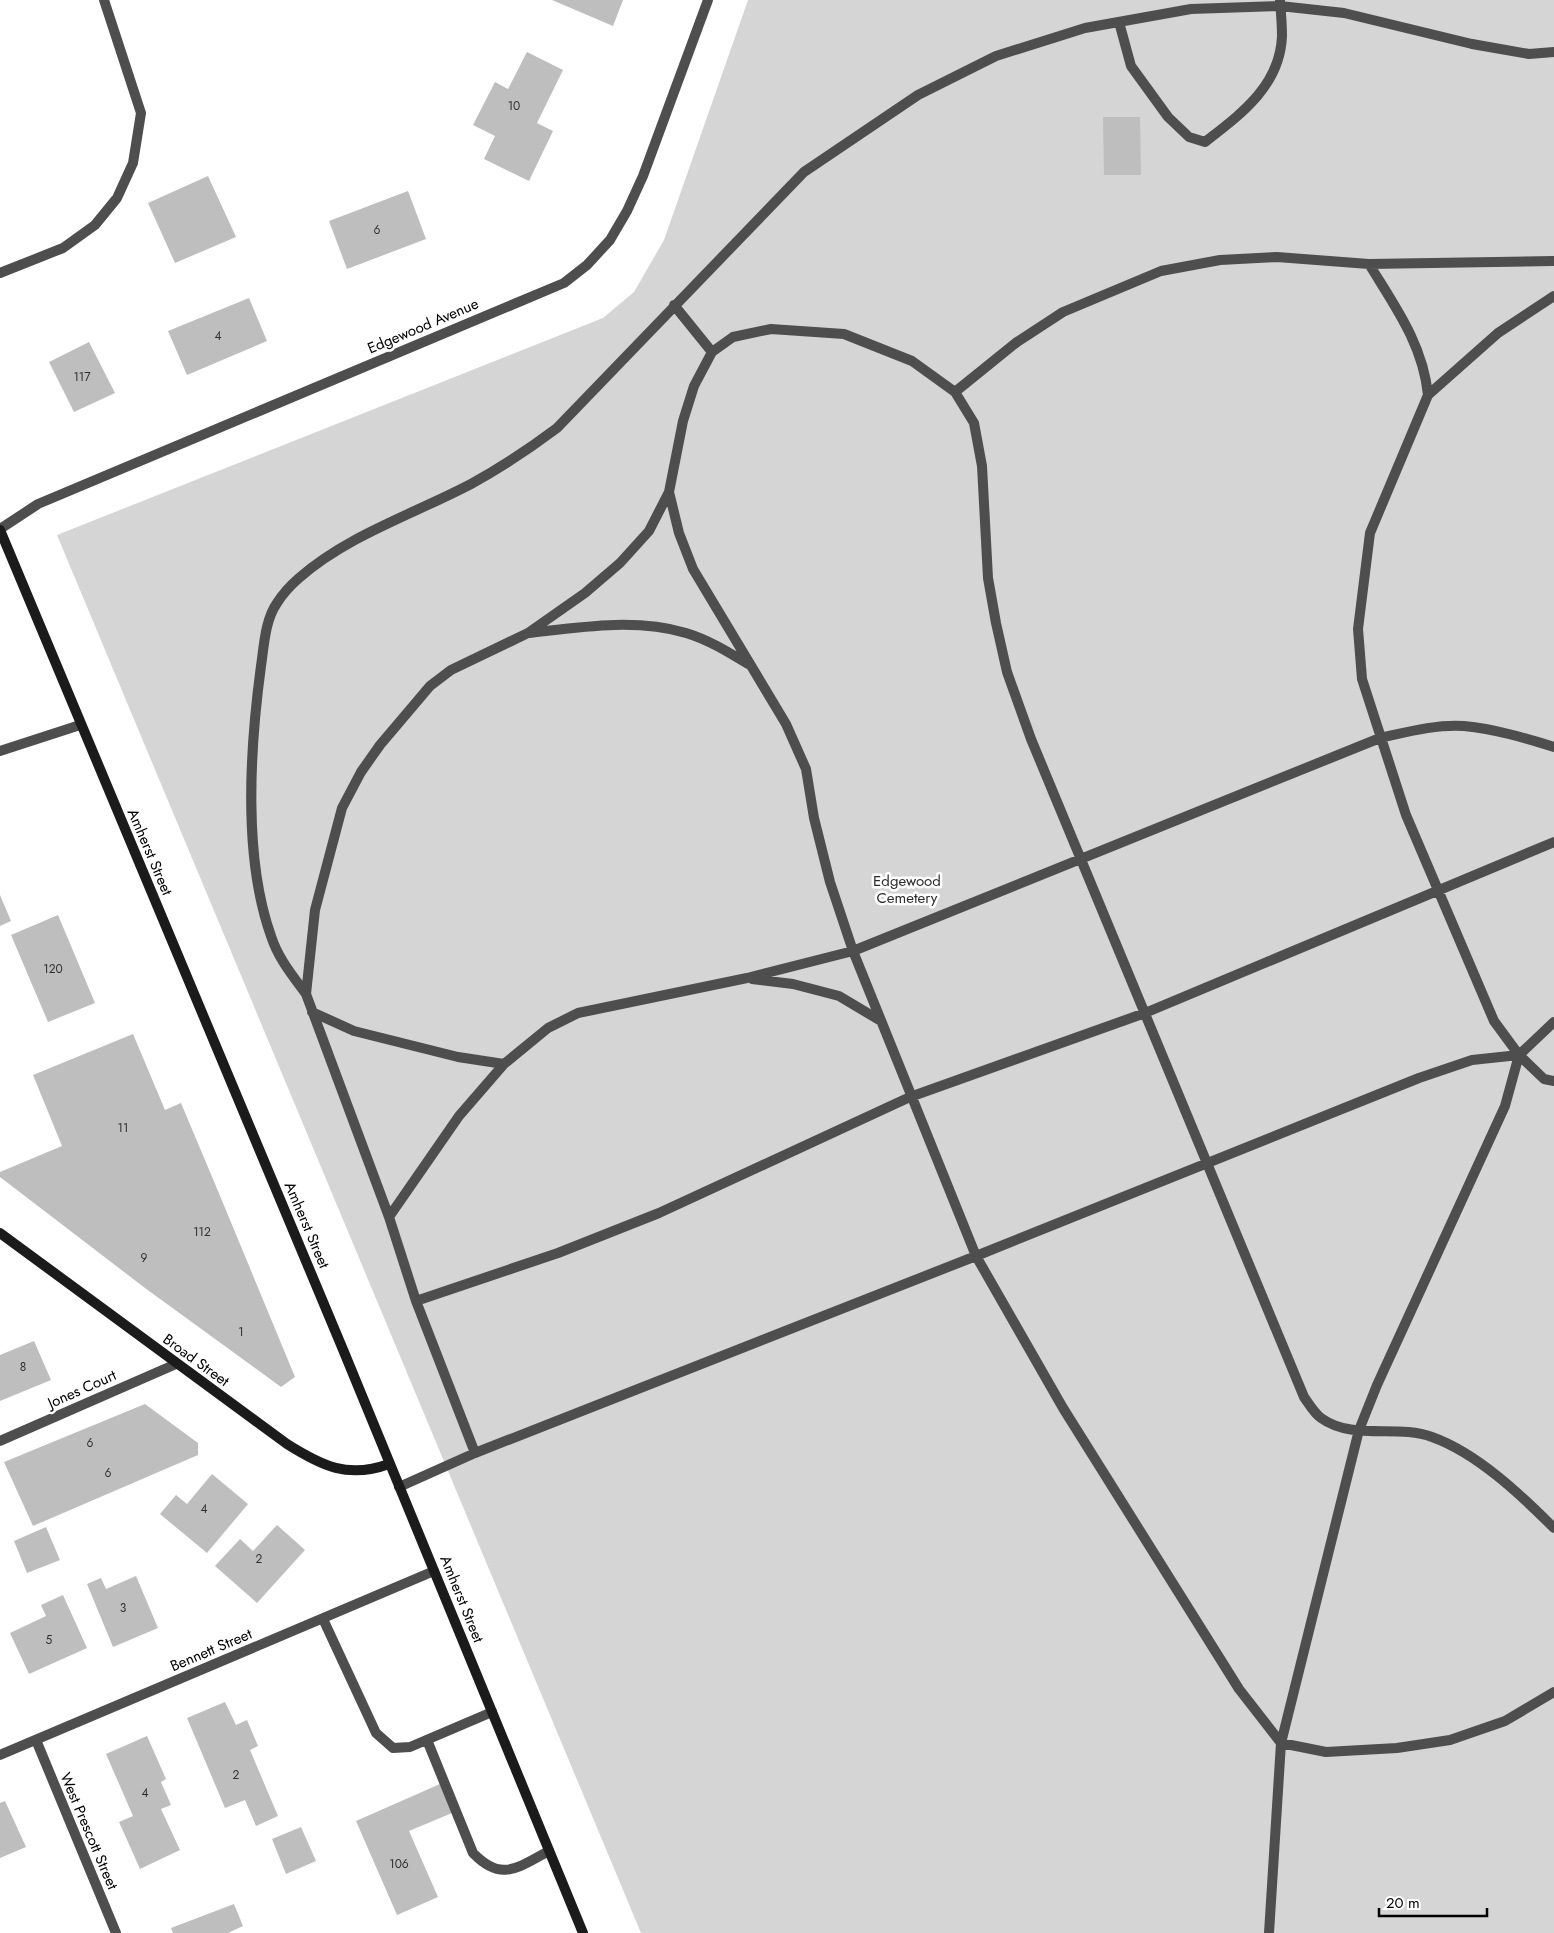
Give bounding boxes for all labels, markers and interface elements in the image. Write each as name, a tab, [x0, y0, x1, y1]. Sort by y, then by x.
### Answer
house number: 10	[508, 97, 520, 115]
house number: 6	[374, 221, 381, 239]
street label: Edgewood Avenue	[364, 293, 482, 359]
house number: 4	[215, 327, 222, 345]
house number: 117	[73, 368, 91, 386]
street label: Amherst Street	[122, 805, 178, 899]
park label: Edgewood Cemetery	[873, 870, 941, 909]
house number: 120	[43, 960, 63, 978]
house number: 11	[118, 1119, 128, 1137]
street label: Amherst Street	[279, 1178, 335, 1272]
house number: 112	[193, 1223, 211, 1241]
house number: 9	[141, 1249, 148, 1267]
house number: 1	[238, 1323, 244, 1341]
street label: Broad Street	[158, 1328, 234, 1392]
house number: 8	[20, 1358, 26, 1376]
street label: Jones Court	[42, 1364, 120, 1415]
house number: 6	[87, 1434, 94, 1452]
house number: 6	[105, 1464, 112, 1482]
house number: 4	[201, 1500, 208, 1518]
house number: 2	[256, 1550, 263, 1568]
street label: Amherst Street	[435, 1552, 490, 1646]
house number: 3	[120, 1599, 127, 1617]
street label: Bennett Street	[167, 1623, 256, 1677]
house number: 5	[46, 1631, 53, 1649]
house number: 2	[233, 1766, 240, 1784]
street label: West Prescott Street	[54, 1769, 124, 1893]
house number: 4	[142, 1784, 149, 1802]
house number: 106	[389, 1855, 409, 1873]
scale bar	[1379, 1886, 1486, 1918]
text: 20 m	[1386, 1892, 1420, 1914]

